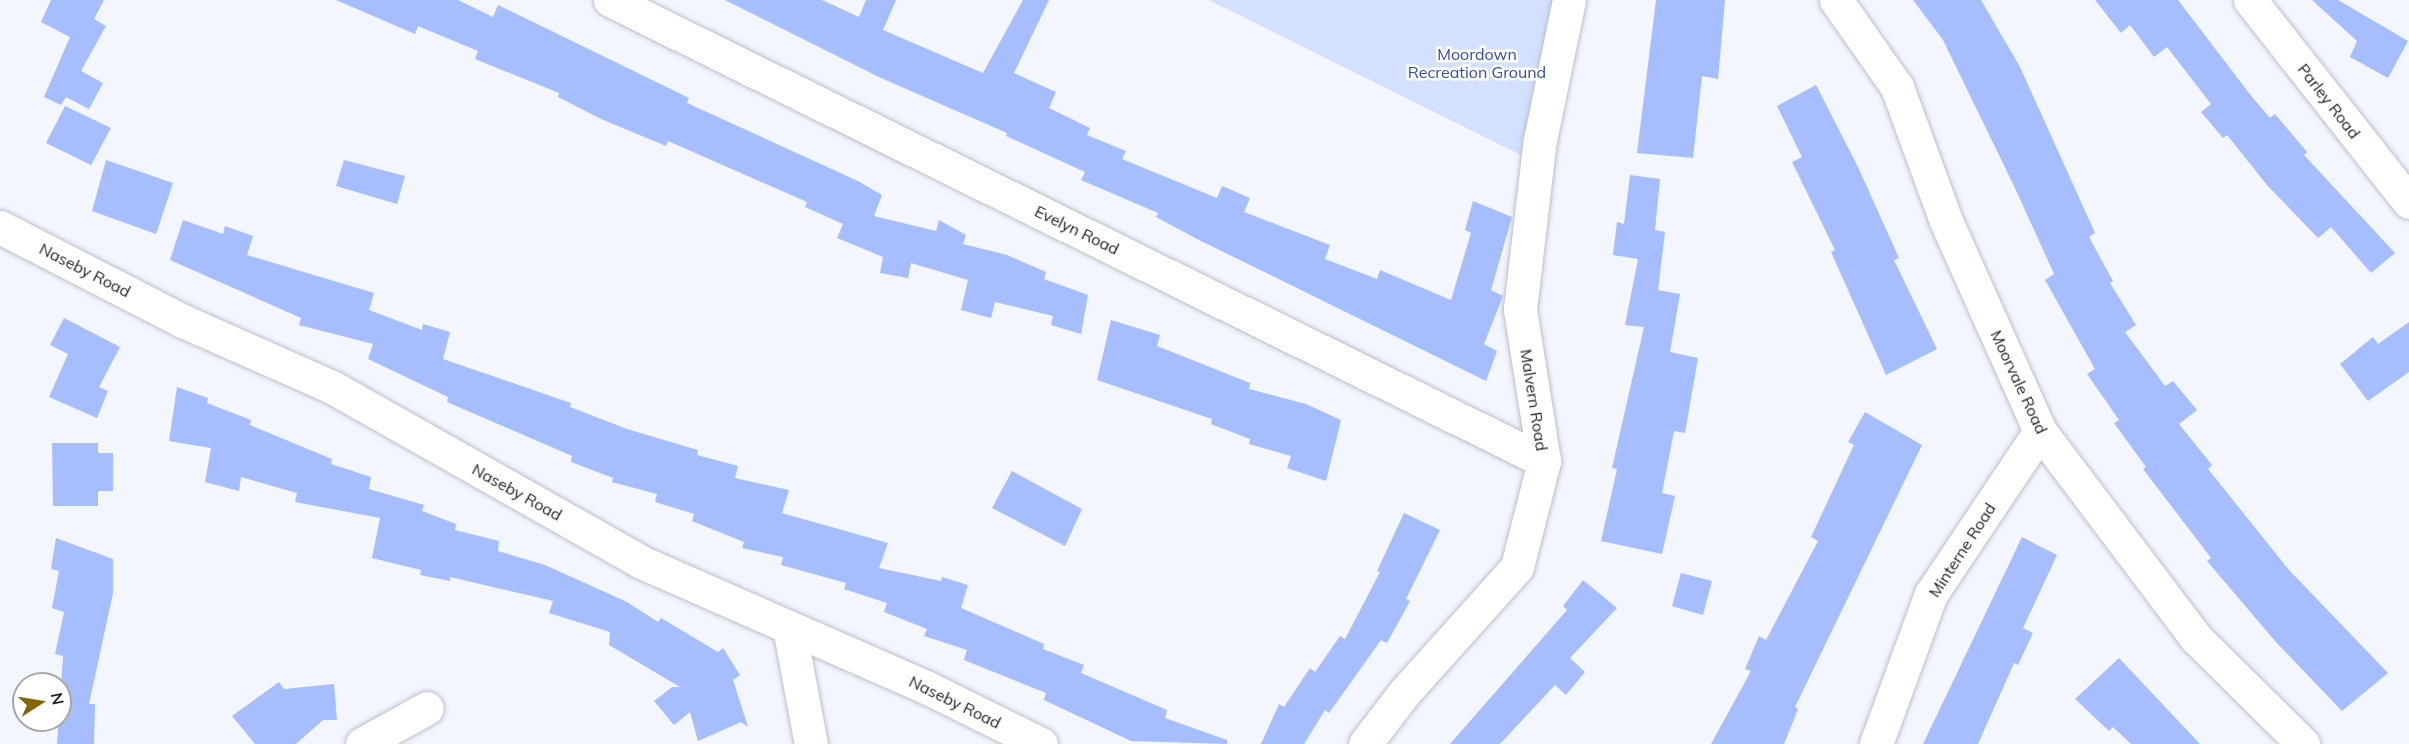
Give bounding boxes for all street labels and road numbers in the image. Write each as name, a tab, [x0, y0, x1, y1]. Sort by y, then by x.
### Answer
street label: Parley Road	[2294, 60, 2364, 142]
street label: Evelyn Road	[1032, 201, 1122, 259]
street label: Naseby Road	[36, 239, 134, 301]
street label: Moorvale Road	[1987, 327, 2051, 437]
street label: Malvern Road	[1516, 348, 1552, 452]
street label: Naseby Road	[469, 459, 565, 525]
street label: Minterne Road	[1924, 499, 2000, 601]
street label: Naseby Road	[906, 672, 1004, 732]

